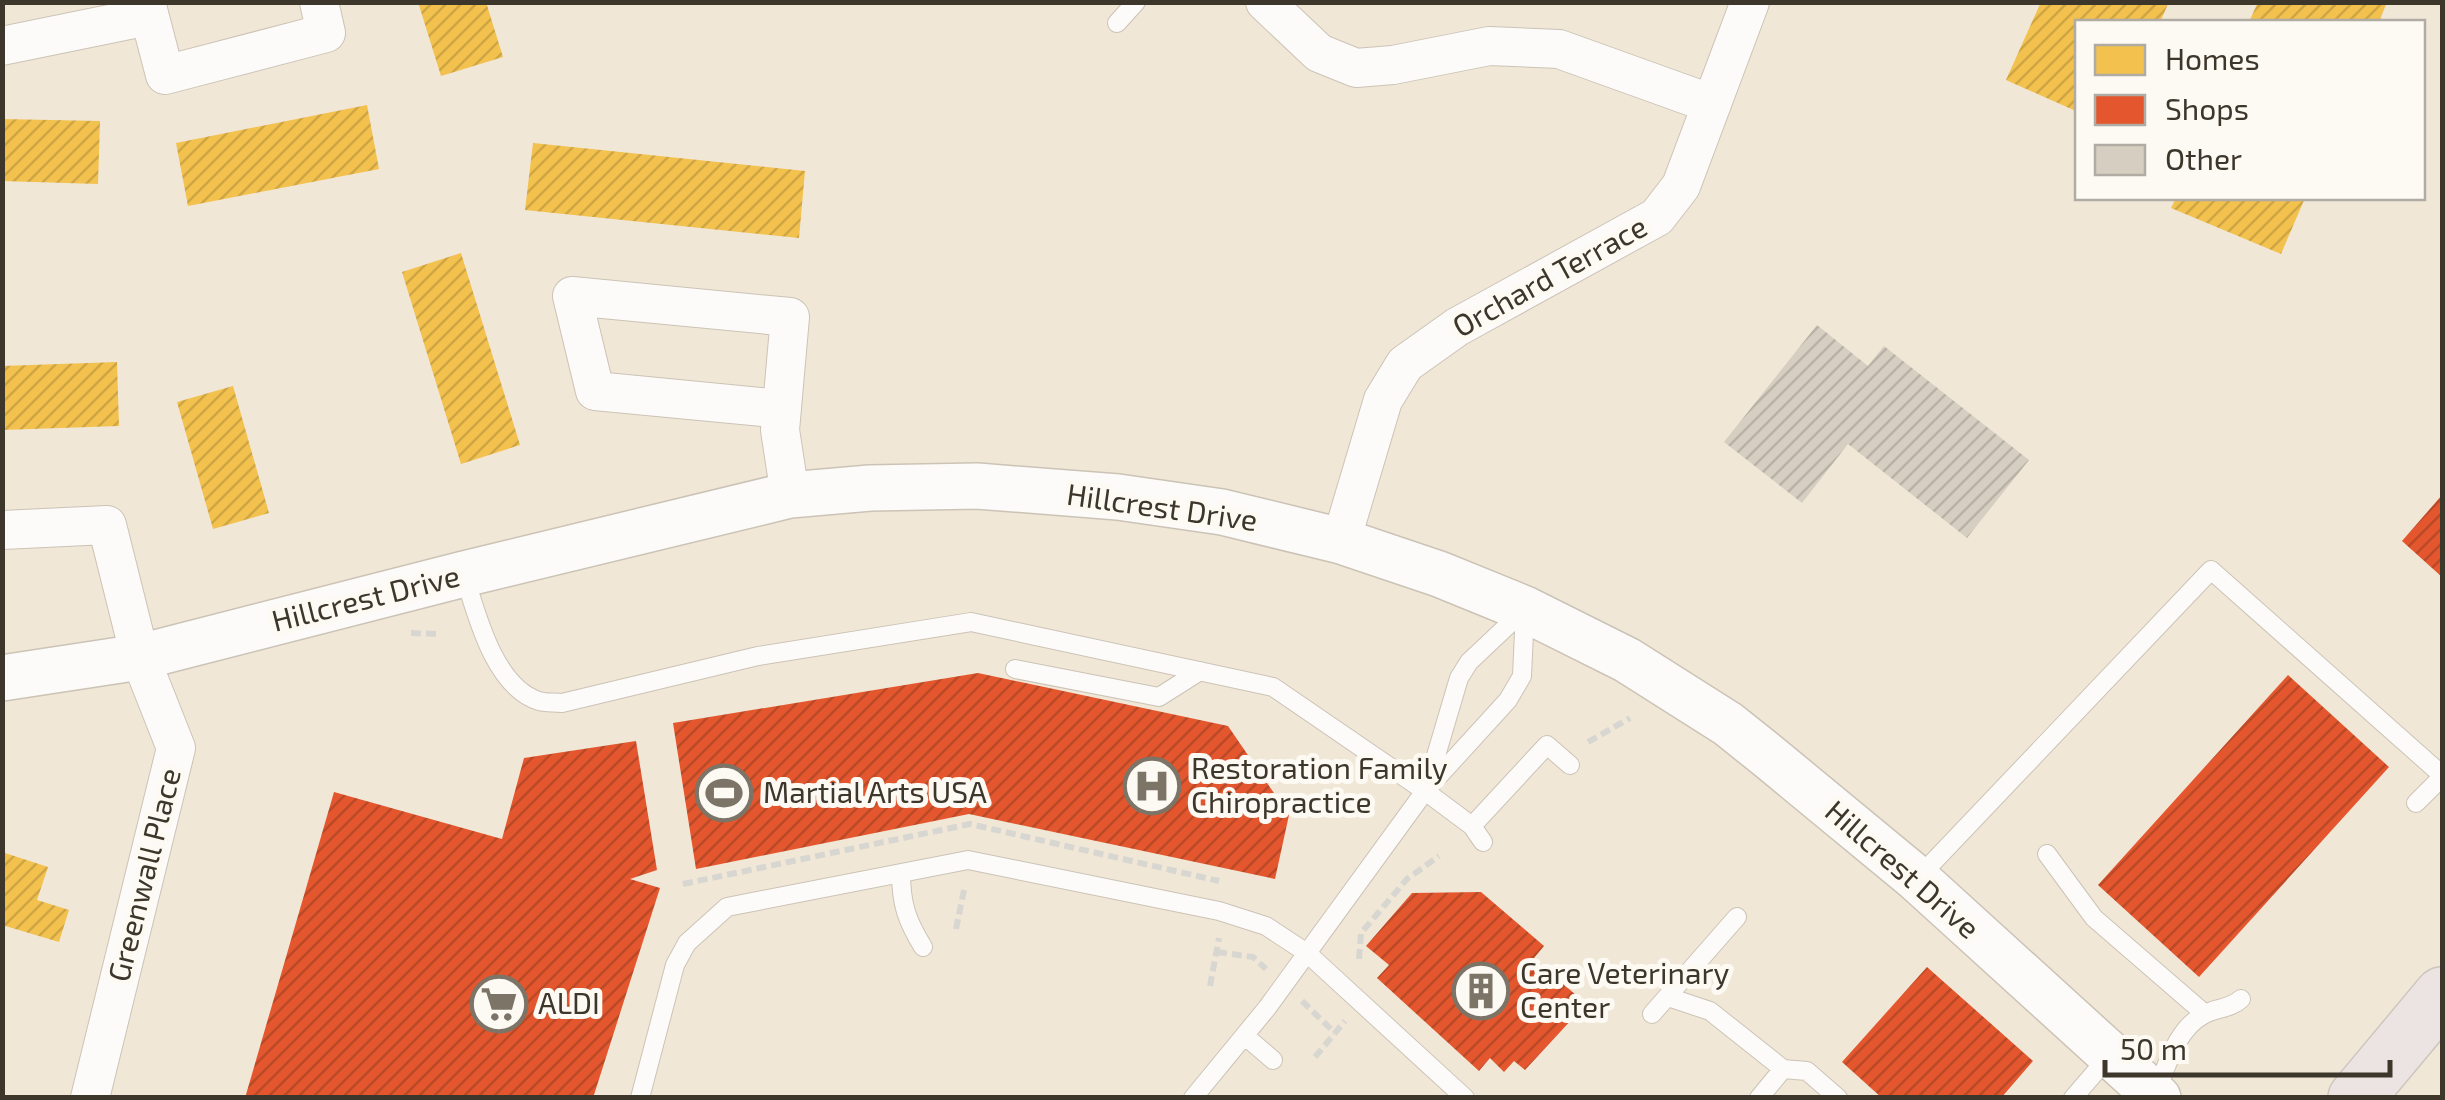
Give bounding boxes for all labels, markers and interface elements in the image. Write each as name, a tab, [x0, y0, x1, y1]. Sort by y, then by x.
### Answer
legend	[2075, 20, 2425, 200]
text: Homes	[2165, 40, 2260, 76]
text: Shops	[2165, 90, 2249, 126]
text: Other	[2165, 140, 2242, 176]
street label: Orchard Terrace	[1446, 207, 1652, 343]
street label: Hillcrest Drive	[1065, 475, 1260, 537]
street label: Hillcrest Drive	[268, 556, 463, 638]
place label: Restoration Family Chiropractice	[1191, 749, 1448, 819]
hospital icon: Restoration Family Chiropractice	[1122, 756, 1182, 816]
sports icon: Martial Arts USA	[694, 763, 754, 823]
street label: Greenwall Place	[99, 764, 187, 985]
place label: Martial Arts USA	[763, 773, 987, 809]
street label: Hillcrest Drive	[1819, 792, 1988, 945]
place label: Care Veterinary Center	[1520, 954, 1729, 1024]
building icon: Care Veterinary Center	[1451, 961, 1511, 1021]
supermarket icon: ALDI	[469, 974, 529, 1034]
place label: ALDI	[538, 984, 600, 1020]
scale bar	[2105, 1015, 2390, 1077]
text: 50 m	[2120, 1030, 2187, 1066]

